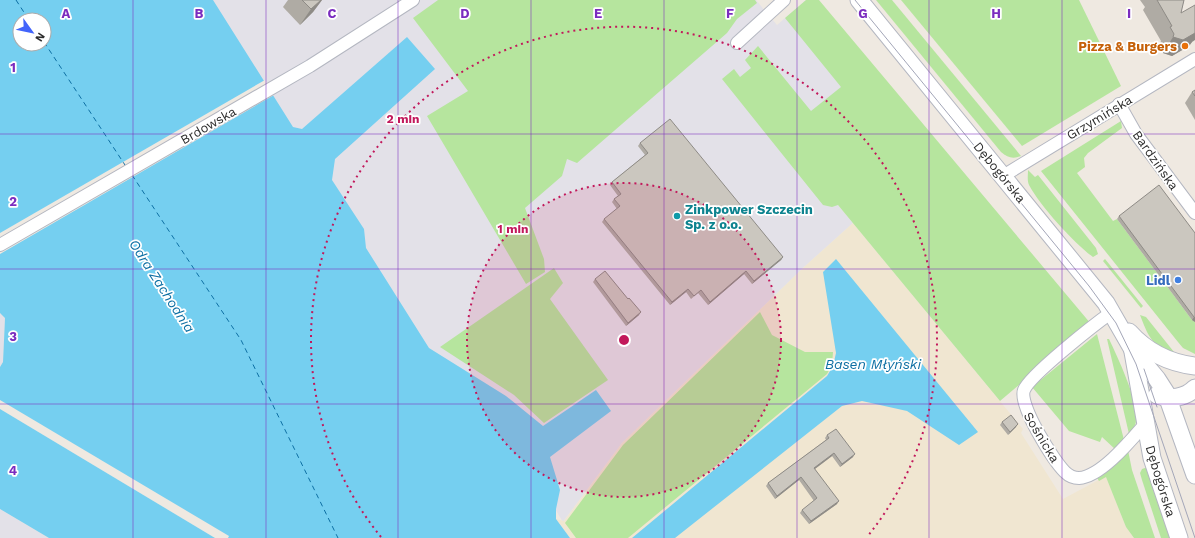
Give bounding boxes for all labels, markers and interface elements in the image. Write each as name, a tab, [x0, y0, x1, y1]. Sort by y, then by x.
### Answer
text: A	[62, 6, 71, 21]
text: B	[195, 6, 204, 21]
text: C	[328, 6, 337, 21]
text: D	[460, 6, 470, 21]
text: E	[594, 6, 602, 21]
text: F	[726, 6, 734, 21]
text: G	[858, 6, 868, 21]
text: H	[991, 6, 1001, 21]
text: I	[1127, 6, 1131, 21]
north arrow	[12, 12, 52, 52]
text: N	[32, 30, 48, 44]
place label: Pizza & Burgers	[1078, 39, 1177, 54]
marker: Pizza & Burgers	[1180, 41, 1190, 51]
text: 1	[10, 60, 16, 75]
street label: Grzymińska	[1064, 92, 1135, 143]
street label: Brdowska	[178, 103, 239, 147]
text: 2 min	[387, 112, 419, 126]
street label: Bardzińska	[1130, 128, 1182, 193]
street label: Dębogórska	[970, 139, 1029, 206]
text: 2	[9, 194, 17, 209]
place label: Zinkpower Szczecin Sp. z o.o.	[685, 202, 813, 232]
marker: Zinkpower Szczecin Sp. z o.o.	[672, 211, 682, 221]
text: 1 min	[498, 222, 528, 236]
water label: Odra Zachodnia	[126, 237, 198, 336]
place label: Lidl	[1146, 273, 1171, 288]
marker: Lidl	[1173, 275, 1183, 285]
text: 3	[9, 329, 17, 344]
centre of rings	[617, 333, 631, 347]
water label: Basen Młyński	[825, 356, 921, 372]
street label: Sośnicka	[1021, 409, 1063, 466]
street label: Dębogórska	[1143, 444, 1179, 519]
text: 4	[9, 463, 18, 478]

